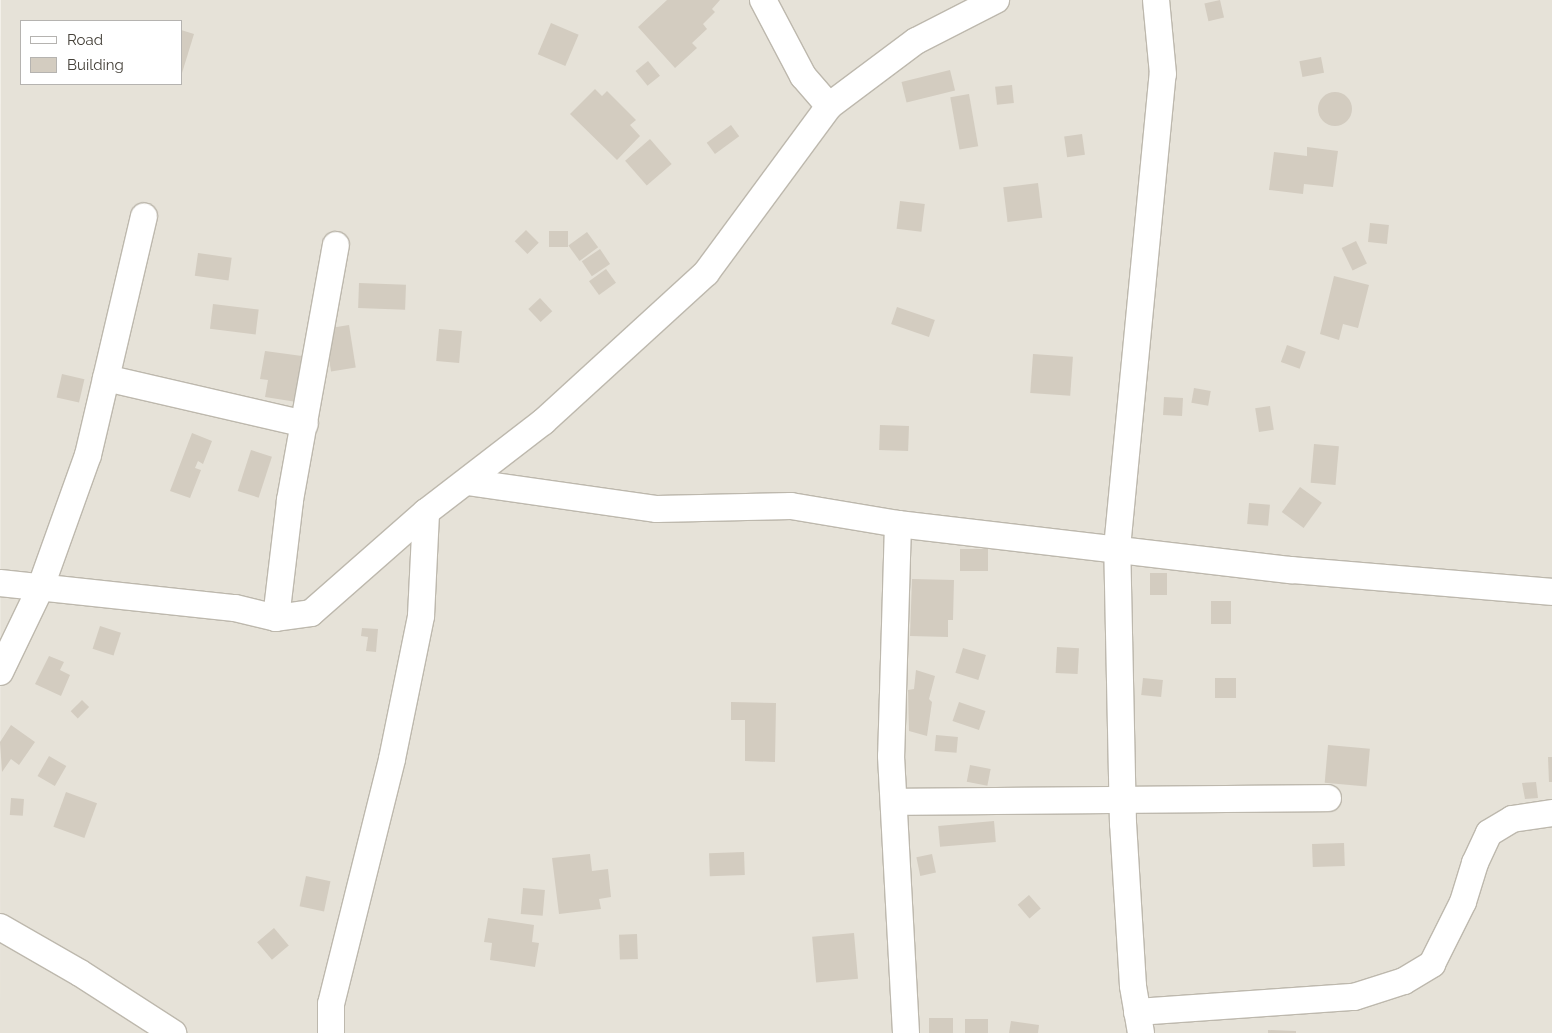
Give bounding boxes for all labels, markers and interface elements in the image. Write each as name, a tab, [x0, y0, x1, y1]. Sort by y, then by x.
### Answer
legend	[20, 20, 182, 85]
text: Road	[67, 31, 103, 49]
text: Building	[67, 56, 124, 74]

